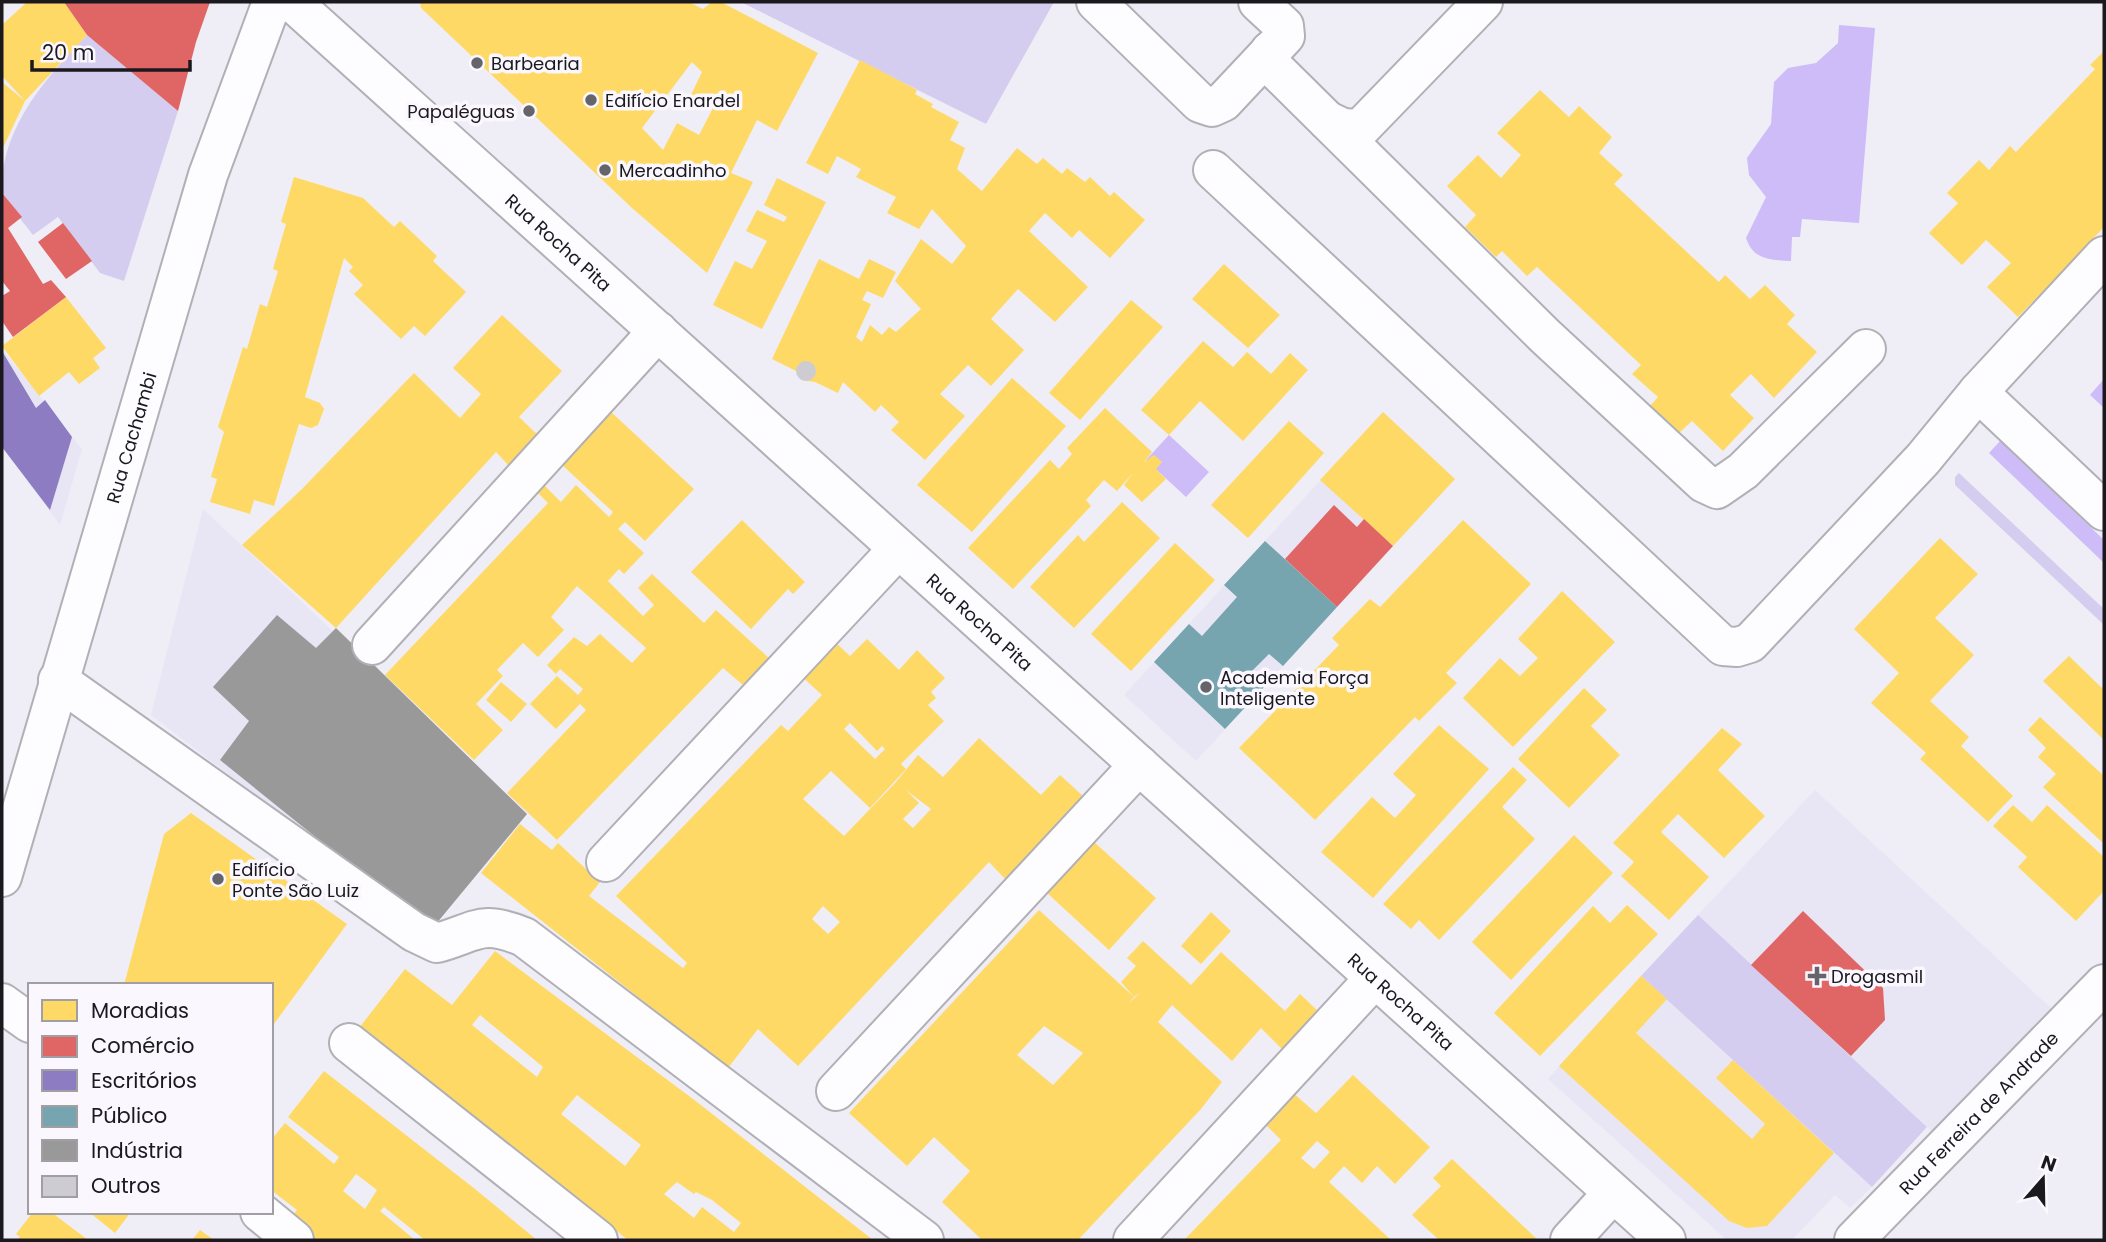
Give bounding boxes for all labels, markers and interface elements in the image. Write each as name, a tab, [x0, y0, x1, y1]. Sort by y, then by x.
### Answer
scale bar	[32, 28, 189, 72]
text: 20 m	[42, 38, 95, 67]
place label: Barbearia	[491, 51, 580, 76]
marker: Barbearia	[469, 55, 485, 71]
place label: Edifício Enardel	[605, 88, 740, 113]
marker: Edifício Enardel	[583, 92, 599, 108]
place label: Papaléguas	[407, 99, 515, 124]
marker: Papaléguas	[521, 103, 537, 119]
place label: Mercadinho	[619, 158, 727, 183]
marker: Mercadinho	[597, 162, 613, 178]
street label: Rua Rocha Pita	[500, 188, 617, 297]
street label: Rua Cachambi	[100, 369, 162, 506]
street label: Rua Rocha Pita	[921, 567, 1038, 676]
place label: Academia Força Inteligente	[1220, 665, 1369, 711]
marker: Academia Força Inteligente	[1198, 679, 1214, 695]
place label: Edifício Ponte São Luiz	[232, 857, 359, 903]
marker: Edifício Ponte São Luiz	[210, 871, 226, 887]
street label: Rua Rocha Pita	[1343, 947, 1460, 1056]
place label: Drogasmil	[1831, 964, 1923, 989]
marker: Drogasmil	[1809, 968, 1825, 984]
legend	[28, 983, 273, 1214]
text: Moradias	[91, 996, 189, 1025]
street label: Rua Ferreira de Andrade	[1893, 1026, 2064, 1200]
text: Comércio	[91, 1031, 195, 1060]
text: Escritórios	[91, 1066, 197, 1095]
text: Público	[91, 1101, 167, 1130]
text: Indústria	[91, 1136, 183, 1165]
north arrow	[2008, 1144, 2078, 1214]
text: N	[2037, 1148, 2060, 1179]
text: Outros	[91, 1171, 161, 1200]

